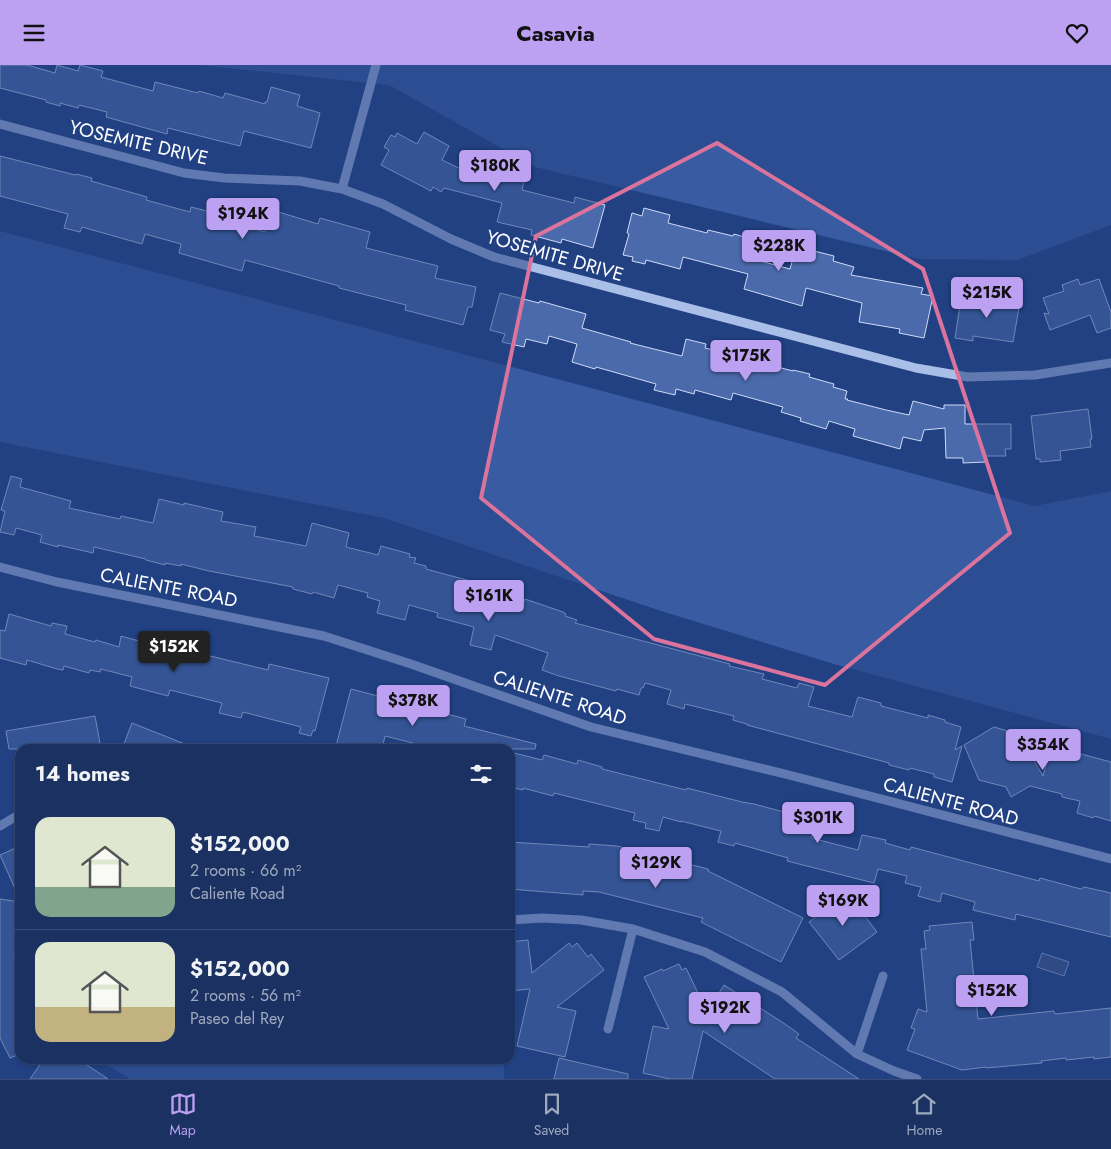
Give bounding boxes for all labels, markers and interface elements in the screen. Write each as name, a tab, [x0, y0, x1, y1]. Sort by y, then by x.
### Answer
text: Casavia	[516, 17, 595, 49]
icon: menu	[20, 19, 48, 47]
icon: heart	[1063, 19, 1091, 47]
street label: YOSEMITE DRIVE	[67, 113, 211, 172]
pin: $180K	[460, 149, 530, 192]
text: $180K	[470, 154, 520, 177]
pin: $194K	[208, 197, 278, 240]
text: $194K	[217, 202, 269, 225]
street label: YOSEMITE DRIVE	[483, 223, 627, 288]
pin: $228K	[744, 229, 814, 272]
text: $228K	[753, 234, 805, 257]
pin: $215K	[952, 277, 1022, 319]
text: $215K	[962, 281, 1012, 304]
pin: $175K	[711, 339, 781, 382]
text: $175K	[721, 344, 771, 367]
street label: CALIENTE ROAD	[98, 561, 240, 614]
pin: $161K	[454, 579, 524, 622]
text: $161K	[465, 584, 513, 607]
pin: $152K	[139, 631, 209, 673]
text: $152K	[149, 635, 199, 658]
street label: CALIENTE ROAD	[489, 663, 630, 732]
pin: $378K	[378, 685, 448, 727]
text: $378K	[388, 689, 438, 712]
pin: $354K	[1008, 729, 1078, 771]
text: $354K	[1017, 733, 1069, 756]
text: 14 homes	[35, 759, 130, 789]
icon: filters	[467, 760, 495, 788]
street label: CALIENTE ROAD	[880, 770, 1022, 833]
pin: $301K	[783, 801, 853, 844]
text: $301K	[793, 806, 843, 829]
text: $152,000	[190, 829, 290, 859]
icon: home	[75, 837, 135, 897]
pin: $129K	[621, 847, 691, 889]
text: $129K	[631, 851, 681, 874]
text: 2 rooms · 66 m²	[190, 859, 301, 882]
text: Caliente Road	[190, 882, 285, 905]
pin: $169K	[808, 885, 878, 927]
text: $169K	[818, 889, 868, 912]
text: $152,000	[190, 954, 290, 984]
icon: home	[75, 962, 135, 1022]
pin: $152K	[957, 975, 1027, 1017]
text: $152K	[967, 979, 1017, 1002]
text: 2 rooms · 56 m²	[190, 984, 301, 1007]
pin: $192K	[690, 991, 760, 1034]
text: $192K	[700, 996, 750, 1019]
text: Paseo del Rey	[190, 1007, 284, 1030]
tab: Map	[169, 1090, 197, 1140]
tab: Saved	[534, 1090, 569, 1140]
tab: Home	[907, 1090, 942, 1140]

